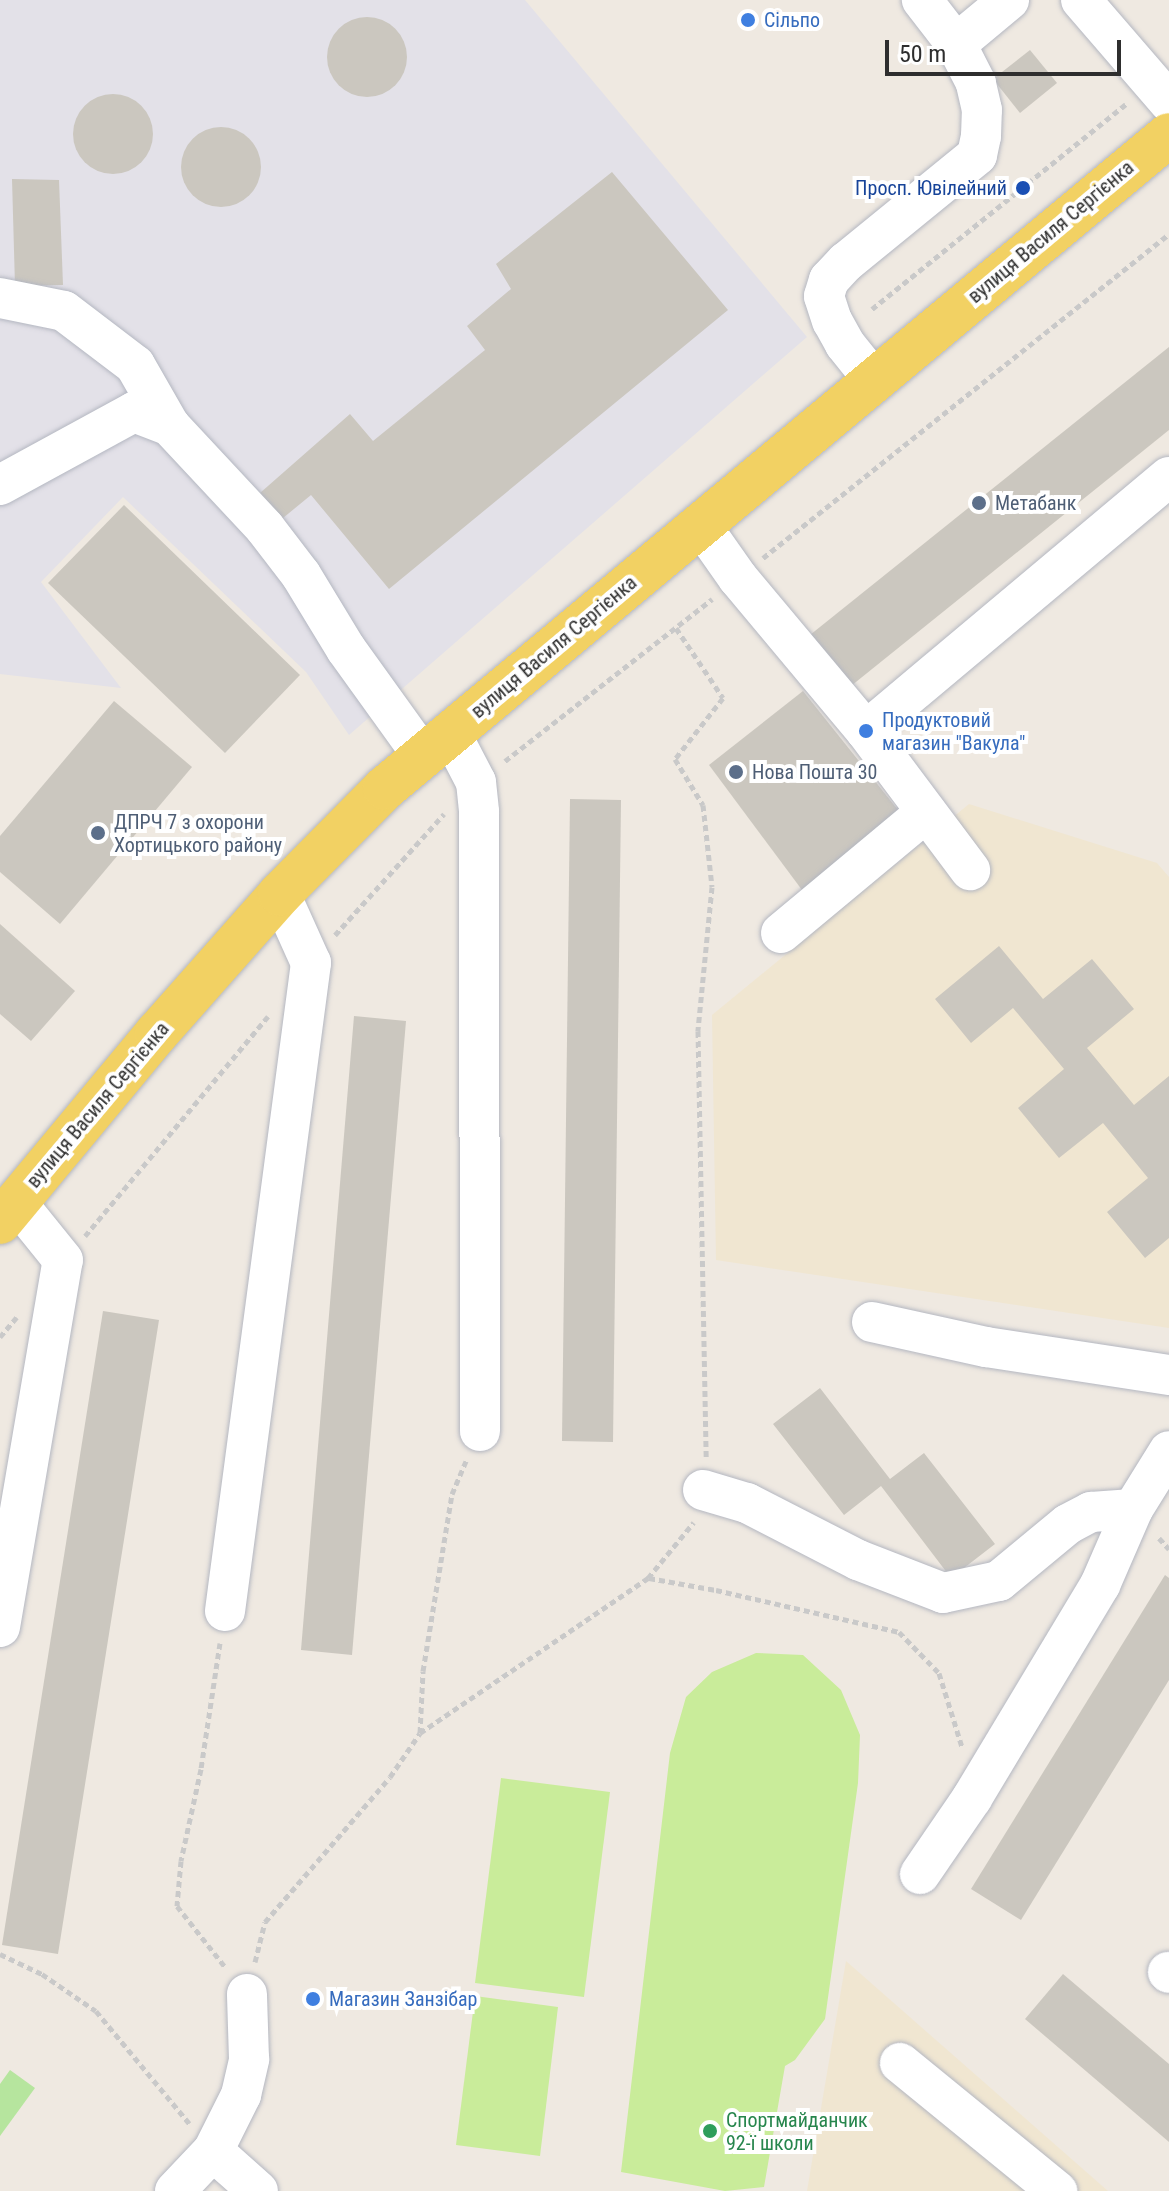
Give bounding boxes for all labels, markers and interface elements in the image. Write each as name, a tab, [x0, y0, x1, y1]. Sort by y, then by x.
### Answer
place label: Сільпо	[764, 8, 820, 32]
marker: Сільпо	[739, 11, 757, 29]
scale bar	[889, 24, 1125, 74]
text: 50 m	[899, 40, 946, 68]
street label: вулиця Василя Сергієнка	[963, 156, 1139, 308]
place label: Просп. Ювілейний	[855, 176, 1007, 200]
marker: Просп. Ювілейний	[1014, 179, 1032, 197]
place label: Метабанк	[995, 491, 1076, 515]
marker: Метабанк	[970, 494, 988, 512]
street label: вулиця Василя Сергієнка	[466, 571, 642, 723]
place label: Продуктовий магазин "Вакула"	[882, 708, 1025, 755]
marker: Продуктовий магазин "Вакула"	[857, 722, 875, 740]
place label: Нова Пошта 30	[752, 760, 877, 784]
marker: Нова Пошта 30	[727, 763, 745, 781]
place label: ДПРЧ 7 з охорони Хортицького району	[114, 810, 282, 857]
marker: ДПРЧ 7 з охорони Хортицького району	[89, 824, 107, 842]
street label: вулиця Василя Сергієнка	[22, 1017, 174, 1193]
place label: Магазин Занзібар	[329, 1987, 477, 2011]
marker: Магазин Занзібар	[304, 1990, 322, 2008]
place label: Спортмайданчик 92-ї школи	[726, 2108, 868, 2155]
marker: Спортмайданчик 92-ї школи	[701, 2122, 719, 2140]

